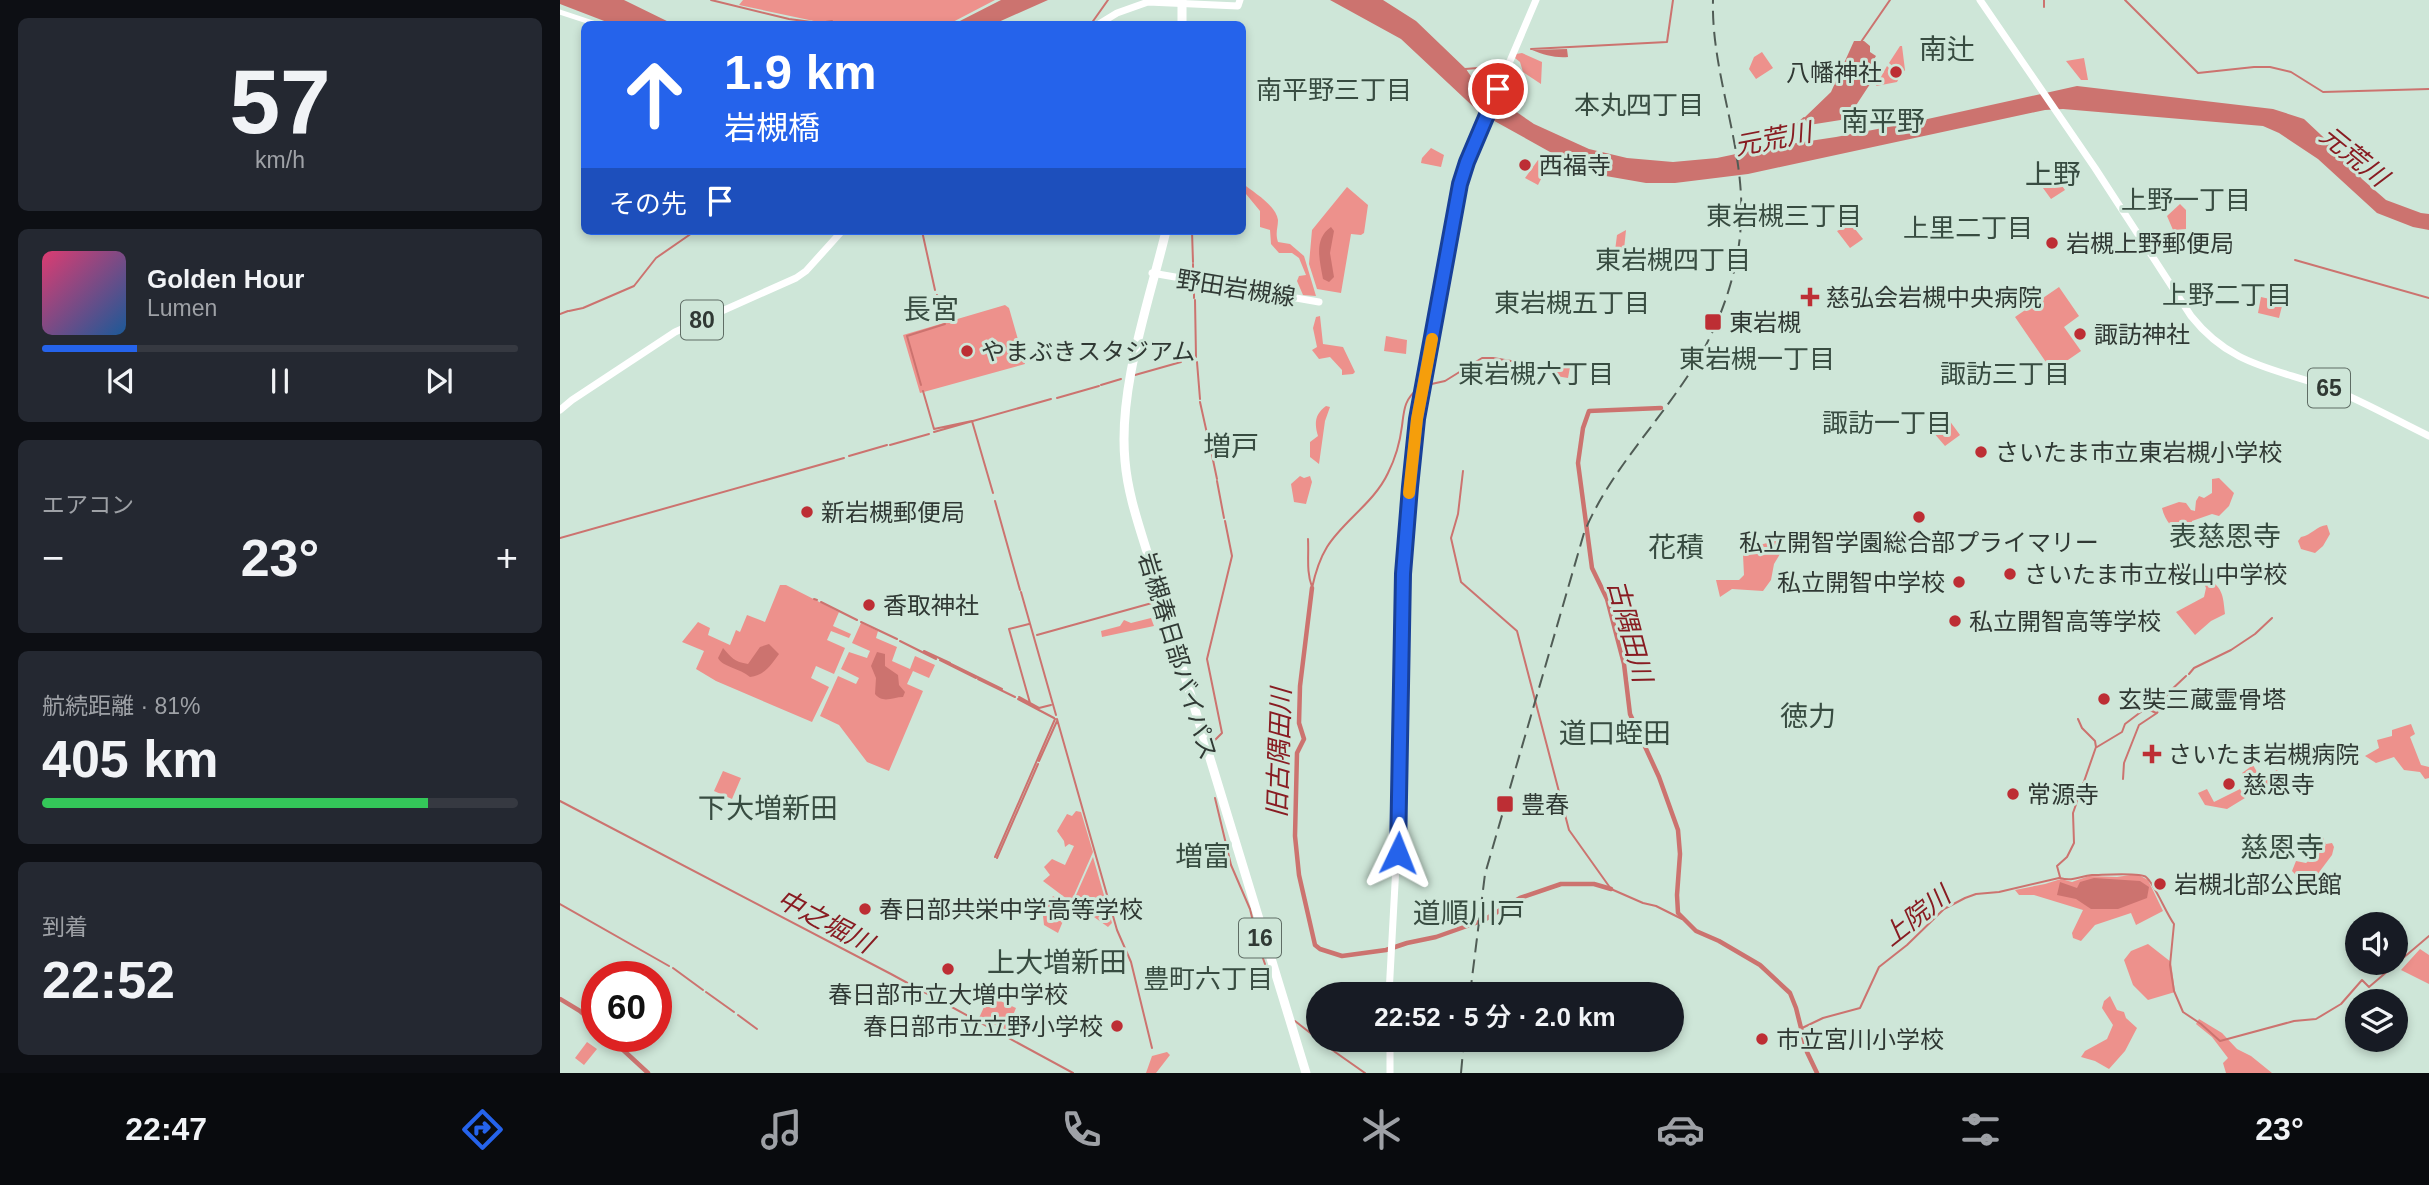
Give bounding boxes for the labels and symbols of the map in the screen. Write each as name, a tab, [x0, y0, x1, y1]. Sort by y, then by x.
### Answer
district label: 南辻	[1919, 34, 1975, 65]
pin	[1468, 59, 1528, 119]
place label: 八幡神社	[1786, 59, 1882, 86]
marker: 八幡神社	[1888, 64, 1904, 80]
district label: 南平野三丁目	[1256, 75, 1412, 105]
district label: 本丸四丁目	[1574, 90, 1704, 120]
district label: 南平野	[1841, 106, 1925, 137]
water label: 元荒川	[1732, 116, 1817, 161]
water label: 元荒川	[2314, 120, 2396, 194]
place label: 西福寺	[1539, 152, 1611, 179]
marker: 西福寺	[1517, 157, 1533, 173]
district label: 上野	[2025, 159, 2081, 190]
district label: 上野一丁目	[2121, 185, 2251, 215]
district label: 東岩槻三丁目	[1706, 201, 1862, 231]
district label: 上里二丁目	[1903, 213, 2033, 243]
place label: 岩槻上野郵便局	[2066, 230, 2234, 257]
marker: 岩槻上野郵便局	[2044, 235, 2060, 251]
district label: 東岩槻四丁目	[1595, 245, 1751, 275]
street label: 野田岩槻線	[1175, 265, 1297, 311]
district label: 上野二丁目	[2162, 280, 2292, 310]
place label: 慈弘会岩槻中央病院	[1826, 284, 2042, 311]
marker: 慈弘会岩槻中央病院	[1800, 287, 1820, 307]
district label: 東岩槻五丁目	[1494, 288, 1650, 318]
district label: 長宮	[903, 294, 959, 325]
road number: 80	[681, 300, 723, 340]
place label: 東岩槻	[1729, 309, 1801, 336]
marker: 東岩槻	[1703, 312, 1723, 332]
place label: 諏訪神社	[2094, 321, 2190, 348]
marker: 諏訪神社	[2072, 326, 2088, 342]
place label: やまぶきスタジアム	[981, 338, 1195, 365]
marker: やまぶきスタジアム	[959, 343, 975, 359]
district label: 東岩槻一丁目	[1679, 344, 1835, 374]
district label: 東岩槻六丁目	[1458, 359, 1614, 389]
district label: 諏訪三丁目	[1940, 359, 2070, 389]
road number: 65	[2308, 368, 2350, 408]
district label: 諏訪一丁目	[1822, 408, 1952, 438]
district label: 増戸	[1203, 431, 1259, 462]
place label: さいたま市立東岩槻小学校	[1995, 439, 2282, 466]
marker: さいたま市立東岩槻小学校	[1973, 444, 1989, 460]
place label: 新岩槻郵便局	[821, 499, 965, 526]
marker: 新岩槻郵便局	[799, 504, 815, 520]
marker: 私立開智学園総合部プライマリー	[1911, 509, 1927, 525]
district label: 表慈恩寺	[2169, 521, 2281, 552]
place label: 私立開智学園総合部プライマリー	[1739, 529, 2099, 556]
district label: 花積	[1648, 532, 1704, 563]
street label: 岩槻春日部バイパス	[1134, 549, 1222, 763]
place label: さいたま市立桜山中学校	[2024, 561, 2287, 588]
marker: さいたま市立桜山中学校	[2002, 566, 2018, 582]
place label: 私立開智中学校	[1777, 569, 1945, 596]
marker: 私立開智中学校	[1951, 574, 1967, 590]
water label: 古隅田川	[1602, 577, 1659, 688]
place label: 香取神社	[883, 592, 979, 619]
marker: 香取神社	[861, 597, 877, 613]
place label: 私立開智高等学校	[1969, 608, 2161, 635]
marker: 私立開智高等学校	[1947, 613, 1963, 629]
water label: 旧古隅田川	[1262, 685, 1296, 818]
place label: 玄奘三蔵霊骨塔	[2118, 686, 2286, 713]
marker: 玄奘三蔵霊骨塔	[2096, 691, 2112, 707]
district label: 徳力	[1780, 701, 1836, 732]
district label: 道口蛭田	[1559, 718, 1671, 749]
place label: さいたま岩槻病院	[2168, 741, 2359, 768]
marker: さいたま岩槻病院	[2142, 744, 2162, 764]
place label: 慈恩寺	[2243, 771, 2315, 798]
marker: 慈恩寺	[2221, 776, 2237, 792]
place label: 常源寺	[2027, 781, 2099, 808]
marker: 常源寺	[2005, 786, 2021, 802]
place label: 豊春	[1521, 791, 1569, 818]
district label: 下大増新田	[698, 793, 838, 824]
marker: 豊春	[1495, 794, 1515, 814]
position arrow	[1361, 816, 1435, 890]
district label: 慈恩寺	[2240, 832, 2324, 863]
district label: 増富	[1175, 841, 1231, 872]
place label: 岩槻北部公民館	[2174, 871, 2342, 898]
marker: 岩槻北部公民館	[2152, 876, 2168, 892]
water label: 上院川	[1876, 878, 1958, 952]
water label: 中之堀川	[772, 883, 881, 960]
place label: 春日部共栄中学高等学校	[879, 896, 1143, 923]
district label: 道順川戸	[1413, 898, 1525, 929]
marker: 春日部共栄中学高等学校	[857, 901, 873, 917]
road number: 16	[1239, 918, 1281, 958]
district label: 上大増新田	[987, 947, 1127, 978]
speed limit sign: 60	[581, 961, 672, 1052]
marker: 春日部市立大増中学校	[940, 961, 956, 977]
district label: 豊町六丁目	[1143, 964, 1273, 994]
place label: 春日部市立大増中学校	[828, 981, 1068, 1008]
place label: 春日部市立立野小学校	[863, 1013, 1103, 1040]
marker: 春日部市立立野小学校	[1109, 1018, 1125, 1034]
place label: 市立宮川小学校	[1776, 1026, 1944, 1053]
marker: 市立宮川小学校	[1754, 1031, 1770, 1047]

